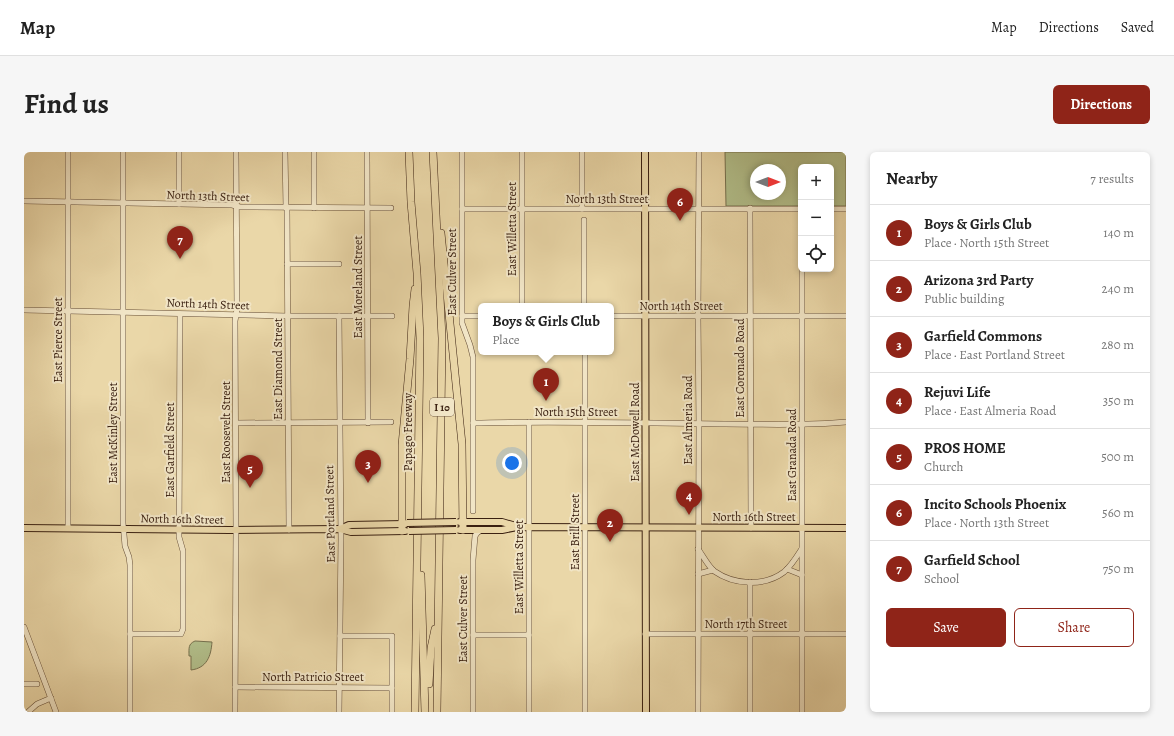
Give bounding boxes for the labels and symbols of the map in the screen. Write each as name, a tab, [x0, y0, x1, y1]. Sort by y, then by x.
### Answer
north arrow	[750, 164, 786, 200]
street label: East Willetta Street	[504, 182, 520, 276]
street label: North 13th Street	[166, 187, 250, 205]
pin: 6	[667, 188, 693, 221]
street label: North 13th Street	[565, 191, 649, 207]
pin: 7	[167, 226, 193, 259]
street label: East Culver Street	[444, 228, 460, 316]
street label: East Moreland Street	[350, 236, 366, 338]
street label: North 14th Street	[166, 295, 250, 313]
street label: East Pierce Street	[50, 297, 66, 383]
street label: North 14th Street	[639, 298, 723, 314]
street label: East Diamond Street	[270, 318, 286, 420]
street label: East Coronado Road	[732, 318, 748, 418]
pin: 1	[533, 368, 559, 401]
street label: East Almeria Road	[680, 375, 696, 465]
street label: East Roosevelt Street	[218, 381, 234, 483]
street label: East McKinley Street	[105, 382, 121, 484]
street label: East McDowell Road	[627, 382, 643, 482]
street label: Papago Freeway	[400, 392, 416, 471]
road number: I 10	[430, 398, 454, 416]
street label: East Garfield Street	[162, 402, 178, 498]
street label: North 15th Street	[534, 404, 618, 420]
street label: East Granada Road	[784, 408, 800, 502]
pin: 3	[355, 450, 381, 483]
your location	[502, 453, 522, 473]
pin: 5	[237, 455, 263, 488]
street label: East Portland Street	[321, 465, 339, 563]
pin: 4	[676, 482, 702, 515]
street label: East Brill Street	[567, 494, 583, 570]
pin: 2	[597, 509, 623, 542]
street label: North 16th Street	[712, 509, 796, 525]
street label: North 16th Street	[140, 510, 224, 528]
street label: East Willetta Street	[511, 520, 527, 614]
street label: East Culver Street	[455, 575, 471, 663]
street label: North 17th Street	[704, 616, 788, 632]
street label: North Patricio Street	[262, 669, 364, 685]

